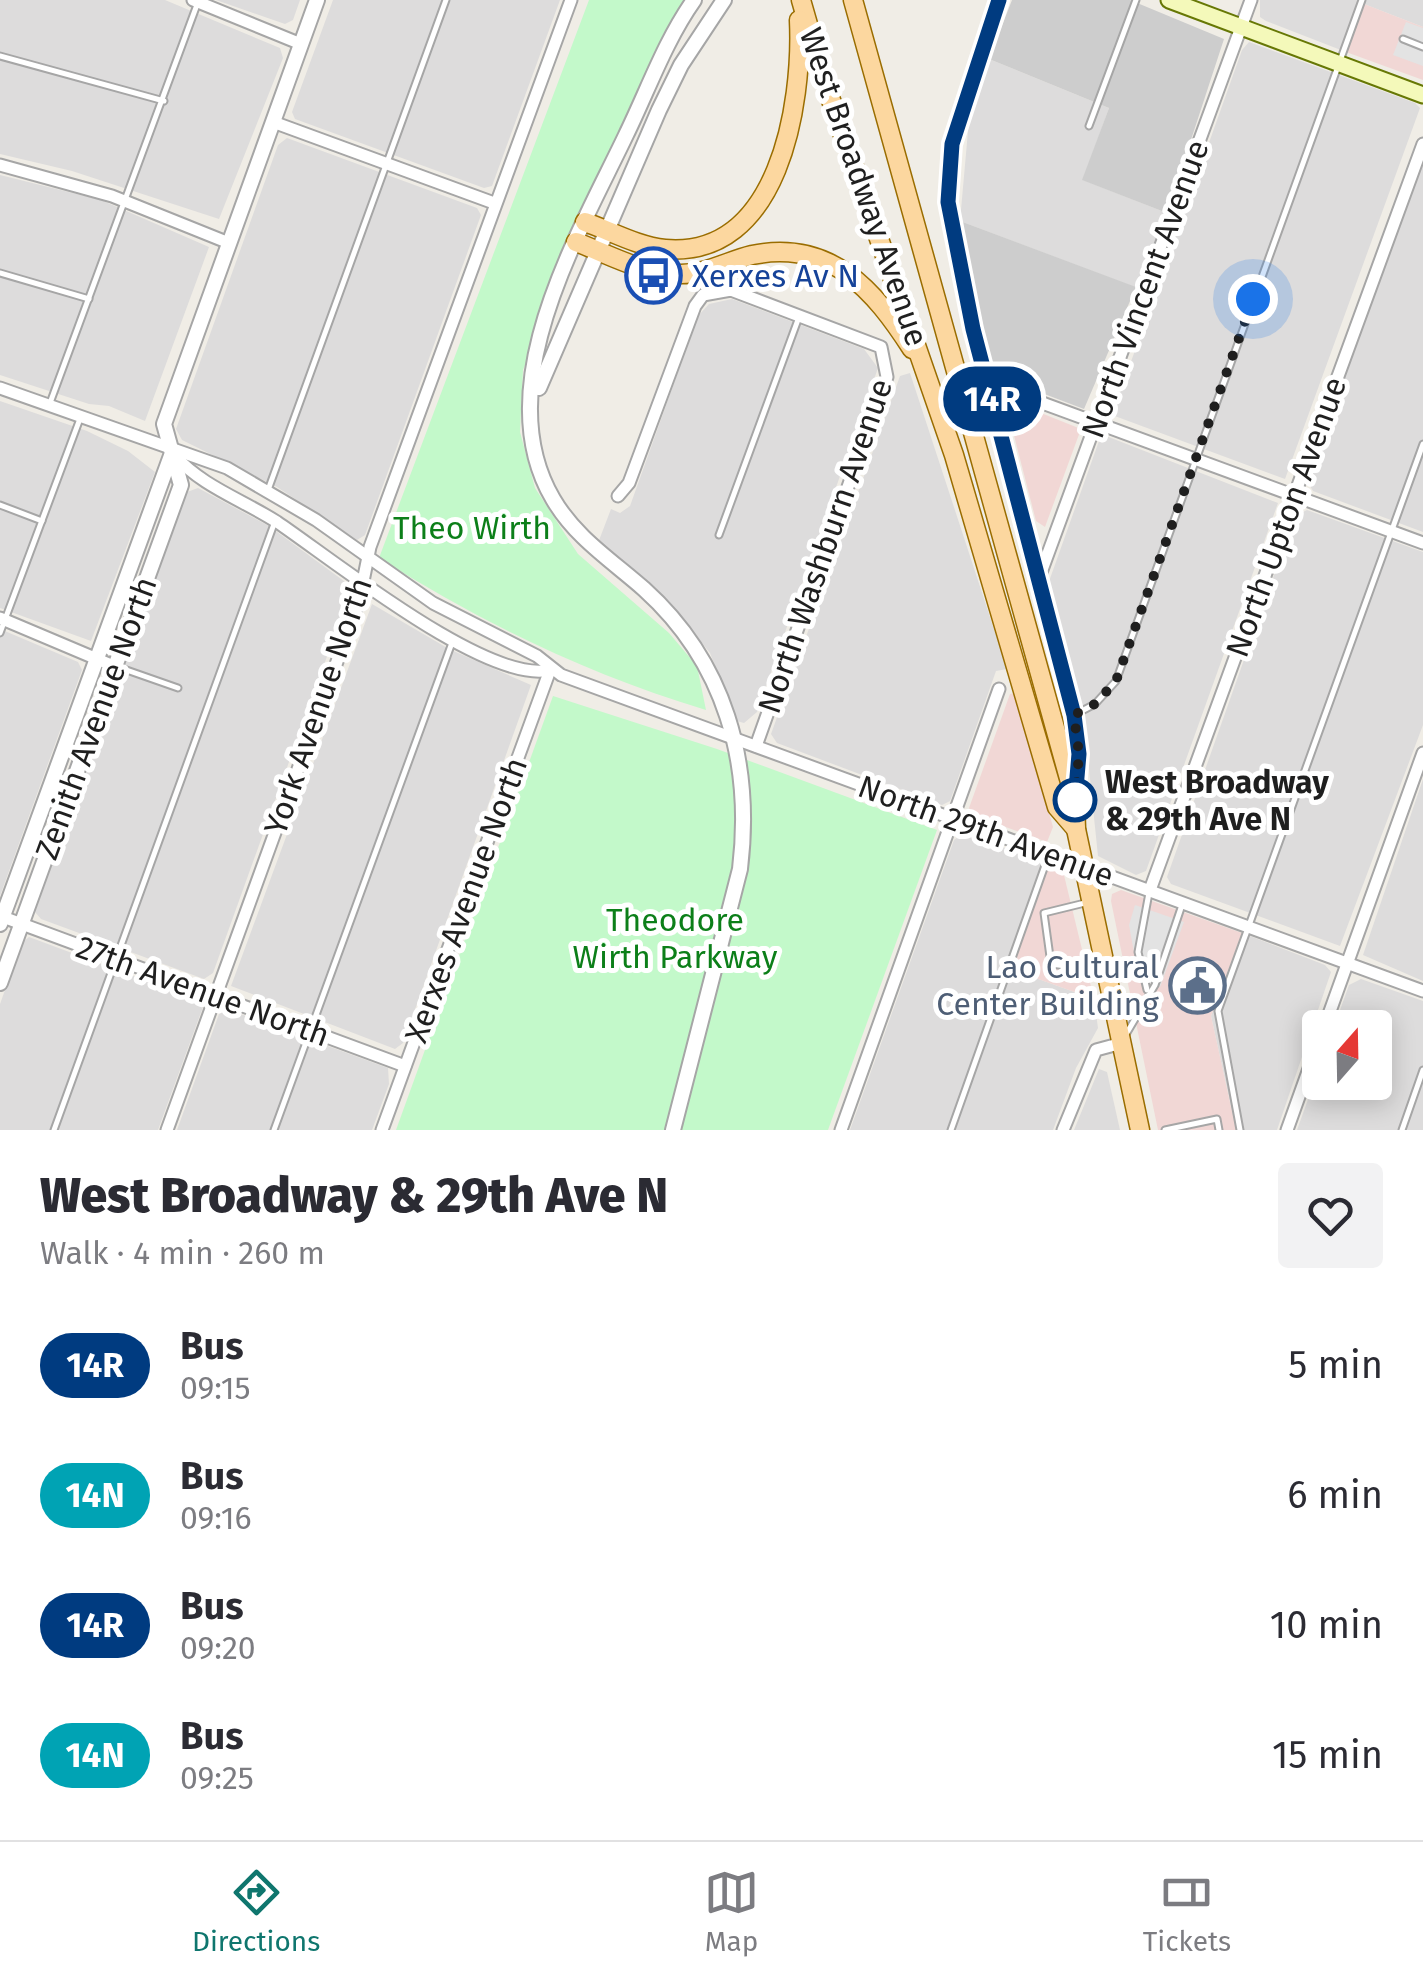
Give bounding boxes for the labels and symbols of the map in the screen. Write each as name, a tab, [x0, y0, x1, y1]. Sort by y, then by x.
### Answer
street label: West Broadway Avenue	[792, 23, 936, 351]
street label: North Vincent Avenue	[1073, 135, 1217, 443]
bus stop icon: Xerxes Av N	[623, 246, 683, 306]
place label: Xerxes Av N	[692, 257, 859, 295]
your location	[1228, 274, 1278, 324]
line badge: 14R	[934, 366, 1050, 432]
street label: North Upton Avenue	[1218, 372, 1354, 662]
street label: North Washburn Avenue	[750, 374, 900, 718]
park label: Theo Wirth	[393, 509, 551, 547]
street label: Zenith Avenue North	[27, 572, 165, 864]
street label: York Avenue North	[256, 572, 380, 840]
street label: Xerxes Avenue North	[397, 752, 535, 1048]
place label: West Broadway & 29th Ave N	[1105, 763, 1329, 838]
street label: North 29th Avenue	[853, 767, 1119, 895]
marker: West Broadway & 29th Ave N	[1054, 779, 1096, 821]
park label: Theodore Wirth Parkway	[573, 901, 778, 976]
street label: 27th Avenue North	[71, 928, 335, 1054]
place label: Lao Cultural Center Building	[936, 948, 1159, 1023]
public building icon: Lao Cultural Center Building	[1168, 955, 1228, 1015]
north arrow	[1302, 1010, 1392, 1100]

